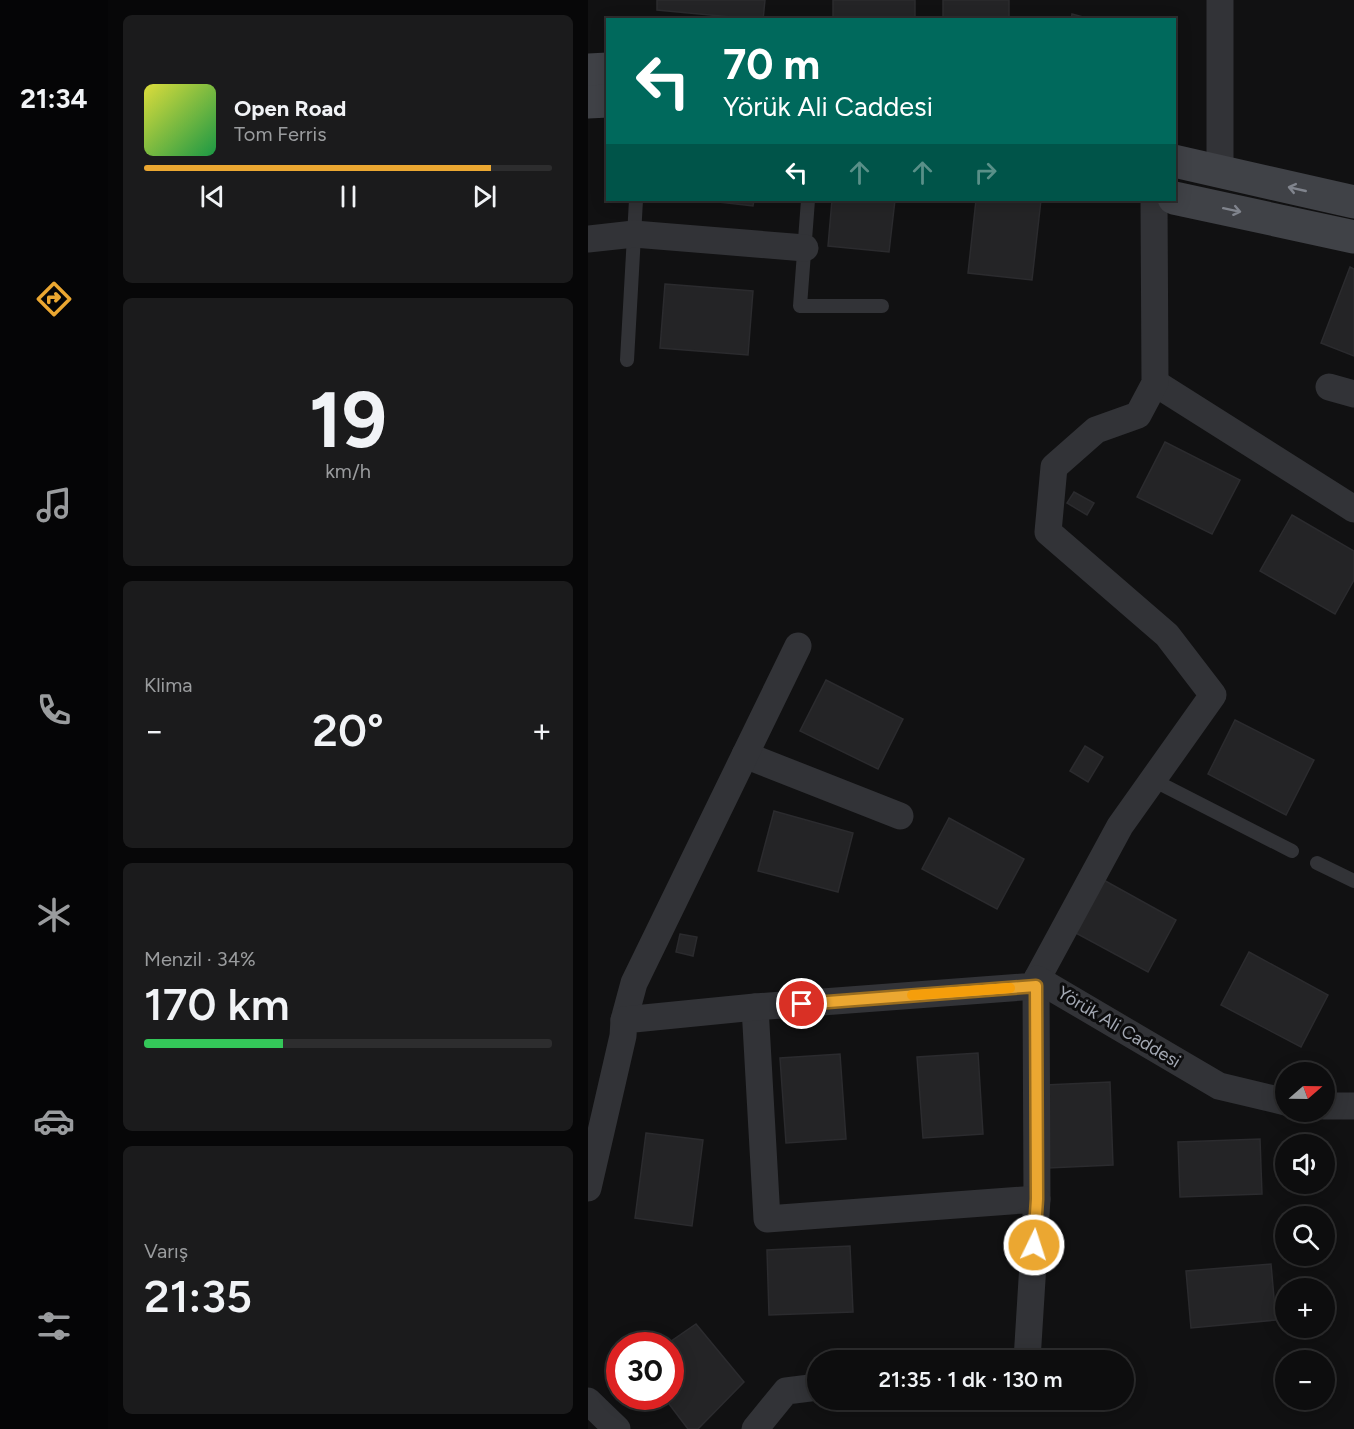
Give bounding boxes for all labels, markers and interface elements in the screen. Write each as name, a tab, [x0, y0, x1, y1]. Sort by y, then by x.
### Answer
text: 70 m	[723, 39, 820, 90]
icon: left	[624, 42, 702, 120]
text: 21:34	[20, 82, 88, 115]
text: Yörük Ali Caddesi	[723, 90, 933, 123]
text: Open Road	[234, 95, 346, 122]
text: Tom Ferris	[234, 122, 327, 146]
icon: left	[780, 156, 813, 189]
icon: ahead	[843, 156, 876, 189]
icon: ahead	[906, 156, 939, 189]
icon: right	[969, 156, 1002, 189]
icon: previous	[196, 180, 229, 213]
icon: pause	[332, 180, 365, 213]
icon: next	[468, 180, 501, 213]
one-way arrow	[1288, 183, 1307, 195]
one-way arrow	[1221, 205, 1241, 216]
icon: directions	[33, 278, 75, 320]
text: 19	[309, 373, 387, 467]
text: km/h	[325, 459, 371, 483]
icon: music	[33, 484, 75, 526]
text: Klima	[144, 673, 192, 697]
icon: phone	[33, 689, 75, 731]
text: 20°	[312, 703, 384, 757]
text: −	[144, 711, 165, 750]
text: +	[531, 711, 552, 750]
icon: climate	[33, 894, 75, 936]
text: Menzil · 34%	[144, 947, 256, 971]
text: 170 km	[144, 977, 290, 1031]
pin	[776, 978, 827, 1029]
street label: Yörük Ali Caddesi	[1053, 982, 1185, 1072]
icon: arrive	[785, 987, 818, 1020]
north arrow	[1275, 1062, 1335, 1122]
map controls	[1275, 1062, 1335, 1410]
icon: car	[33, 1100, 75, 1142]
button: sound	[1275, 1134, 1335, 1194]
button: search	[1275, 1206, 1335, 1266]
position arrow	[1002, 1213, 1066, 1277]
text: Varış	[144, 1239, 188, 1263]
text: 21:35	[144, 1269, 252, 1323]
button: +	[1275, 1278, 1335, 1338]
icon: filters	[33, 1305, 75, 1347]
speed limit sign: 30	[606, 1332, 684, 1410]
button: −	[1275, 1350, 1335, 1410]
text: 21:35 · 1 dk · 130 m	[878, 1366, 1063, 1393]

